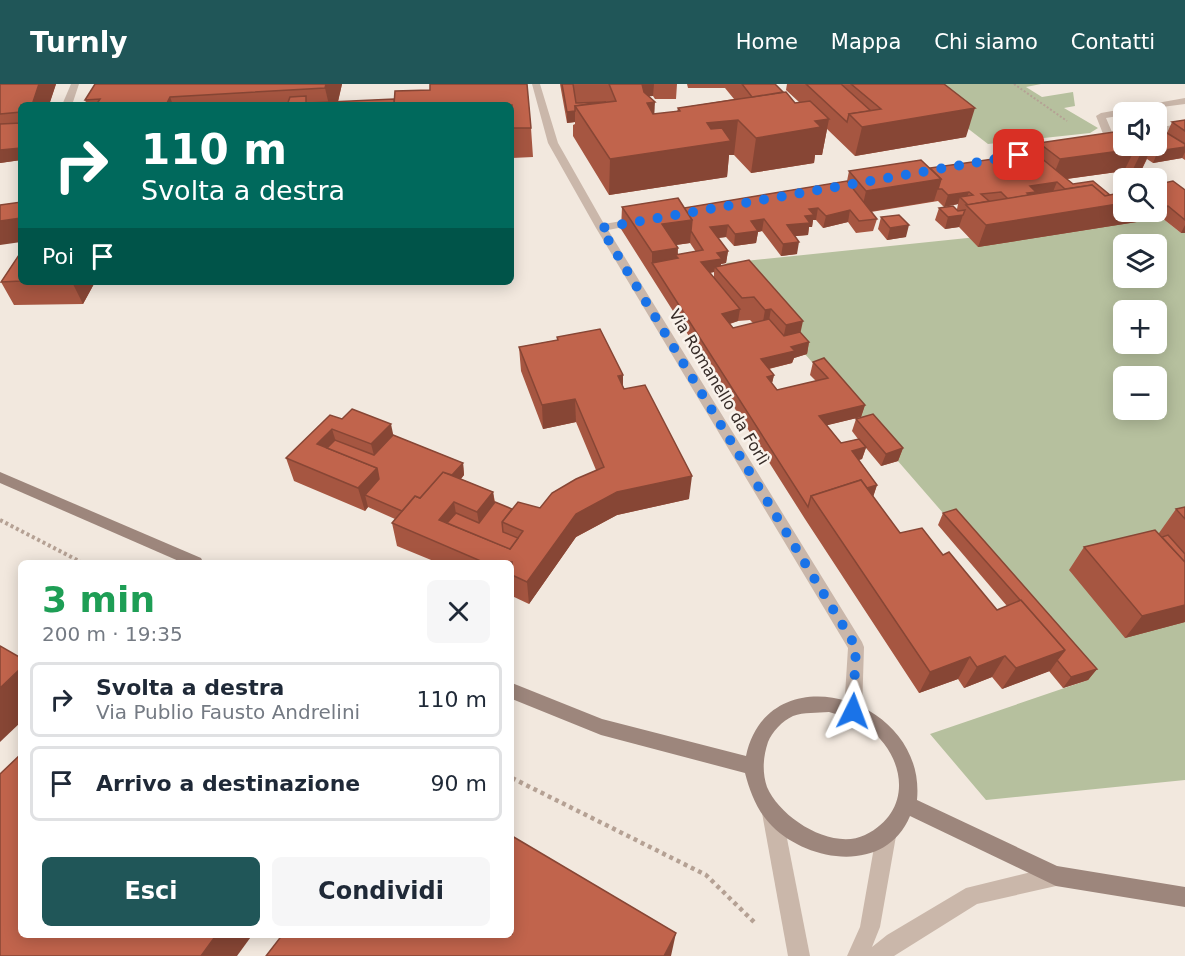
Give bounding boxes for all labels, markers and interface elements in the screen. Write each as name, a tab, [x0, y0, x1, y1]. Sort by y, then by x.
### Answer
text: Turnly	[30, 26, 128, 59]
text: Home	[736, 30, 798, 54]
text: Mappa	[831, 30, 901, 54]
text: Chi siamo	[934, 30, 1038, 54]
text: Contatti	[1071, 30, 1155, 54]
map controls	[1113, 102, 1167, 420]
button: sound	[1113, 102, 1167, 156]
text: 110 m	[141, 125, 287, 174]
icon: right	[42, 126, 120, 204]
pin	[993, 129, 1044, 180]
icon: arrive	[1002, 138, 1035, 171]
button: search	[1113, 168, 1167, 222]
text: Svolta a destra	[141, 175, 345, 206]
button: layers	[1113, 234, 1167, 288]
icon: arrive	[86, 240, 119, 273]
text: Poi	[42, 244, 74, 269]
button: +	[1113, 300, 1167, 354]
street label: Via Romanello da Forlì	[665, 306, 773, 468]
button: −	[1113, 366, 1167, 420]
text: 3 min	[42, 579, 155, 620]
button: close	[427, 580, 490, 643]
text: 200 m · 19:35	[42, 622, 183, 646]
text: Svolta a destra	[96, 675, 284, 700]
position arrow	[821, 679, 885, 743]
icon: right	[45, 683, 78, 716]
text: 110 m	[417, 687, 487, 712]
text: Via Publio Fausto Andrelini	[96, 700, 360, 724]
icon: arrive	[45, 767, 78, 800]
text: Arrivo a destinazione	[96, 771, 360, 796]
text: 90 m	[431, 771, 487, 796]
button: Esci	[42, 857, 260, 926]
button: Condividi	[272, 857, 490, 926]

